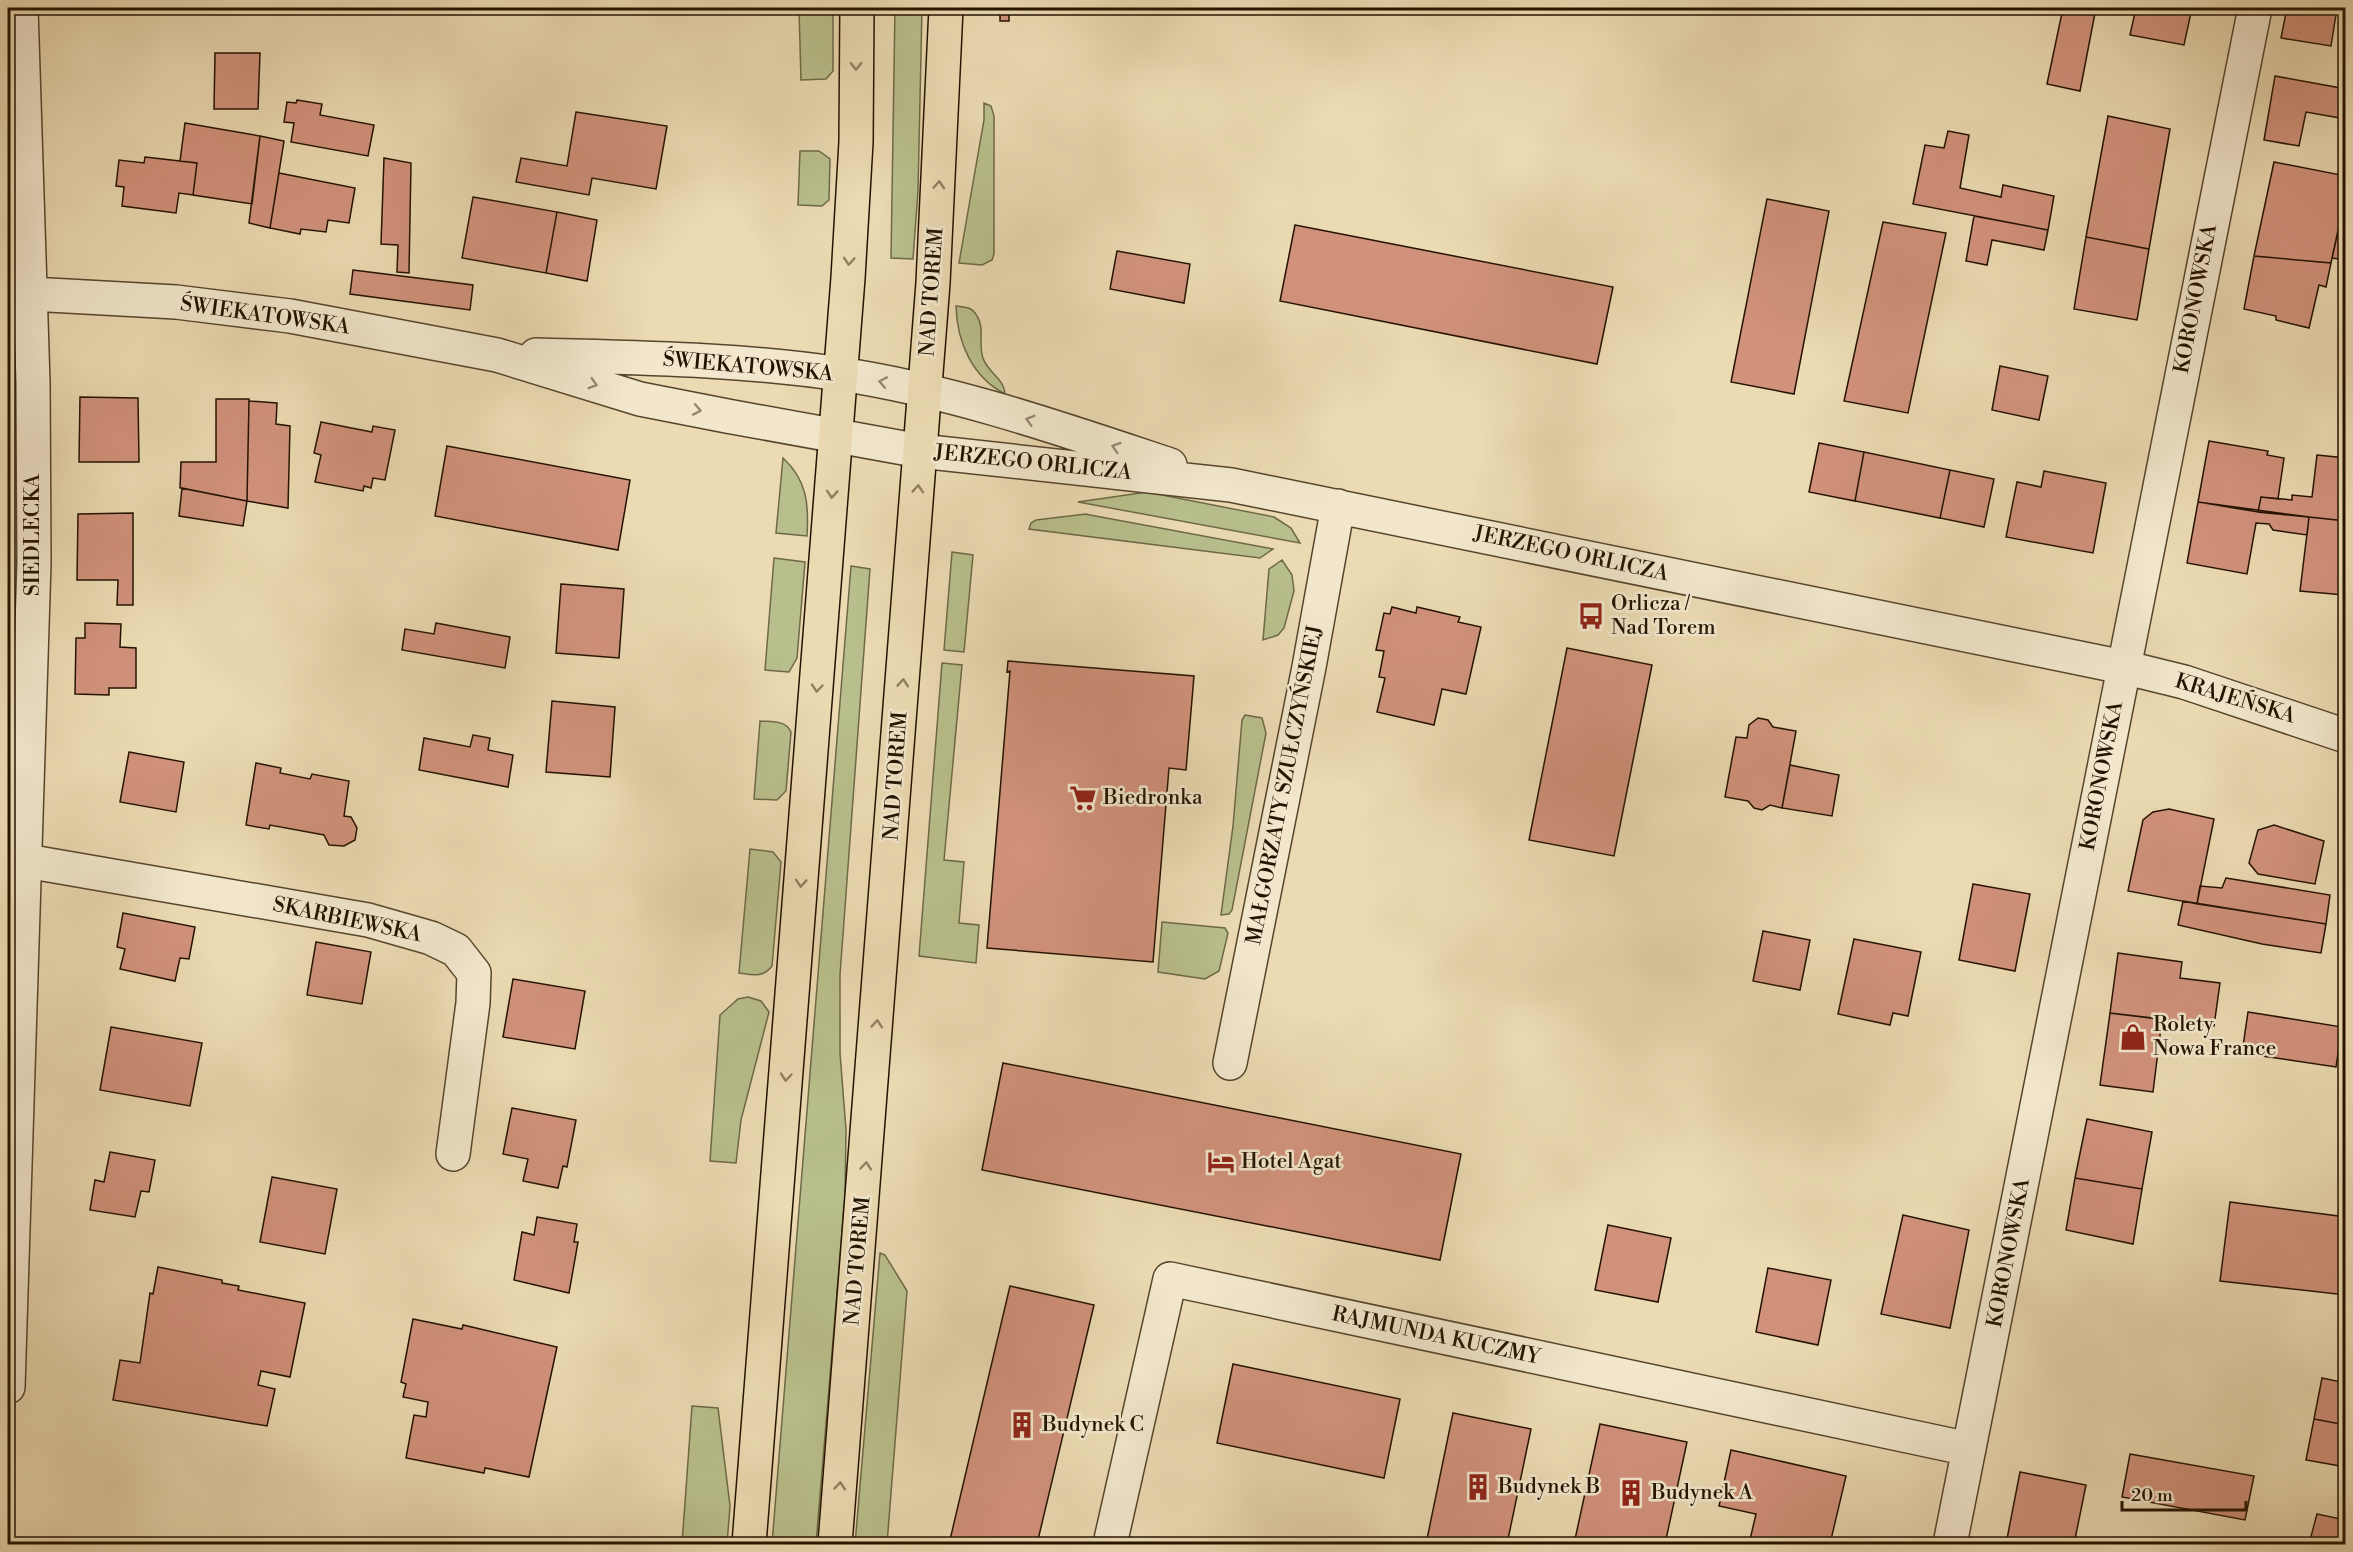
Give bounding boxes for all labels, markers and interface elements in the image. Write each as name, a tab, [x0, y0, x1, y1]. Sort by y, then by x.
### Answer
one-way arrow	[850, 61, 862, 70]
one-way arrow	[933, 181, 946, 190]
street label: KORONOWSKA	[2169, 222, 2223, 376]
street label: NAD TOREM	[915, 226, 950, 357]
one-way arrow	[842, 256, 855, 265]
street label: ŚWIEKATOWSKA	[179, 288, 352, 341]
street label: ŚWIEKATOWSKA	[662, 344, 835, 387]
one-way arrow	[878, 376, 888, 389]
one-way arrow	[587, 377, 598, 389]
one-way arrow	[692, 403, 702, 416]
one-way arrow	[1025, 415, 1036, 427]
street label: JERZEGO ORLICZA	[932, 440, 1134, 486]
one-way arrow	[1111, 441, 1122, 454]
street label: SIEDLECKA	[20, 473, 46, 596]
one-way arrow	[911, 484, 924, 493]
one-way arrow	[826, 489, 839, 498]
street label: JERZEGO ORLICZA	[1470, 520, 1671, 587]
place label: Orlicza / Nad Torem	[1611, 591, 1716, 641]
bus stop icon: Orlicza / Nad Torem	[1576, 601, 1606, 631]
street label: MAŁGORZATY SZUŁCZYŃSKIEJ	[1238, 622, 1329, 947]
street label: KRAJEŃSKA	[2172, 665, 2300, 730]
one-way arrow	[896, 679, 909, 688]
one-way arrow	[810, 684, 823, 693]
street label: KORONOWSKA	[2075, 699, 2129, 853]
street label: NAD TOREM	[879, 710, 914, 841]
supermarket icon: Biedronka	[1068, 783, 1098, 813]
place label: Biedronka	[1102, 785, 1203, 811]
one-way arrow	[795, 878, 808, 887]
street label: SKARBIEWSKA	[270, 892, 424, 949]
place label: Rolety Nowa France	[2153, 1012, 2276, 1062]
one-way arrow	[870, 1020, 883, 1029]
shop icon: Rolety Nowa France	[2118, 1022, 2148, 1052]
one-way arrow	[780, 1072, 793, 1081]
hotel icon: Hotel Agat	[1206, 1147, 1236, 1177]
place label: Hotel Agat	[1241, 1149, 1342, 1175]
one-way arrow	[859, 1162, 872, 1171]
street label: KORONOWSKA	[1982, 1176, 2036, 1330]
street label: NAD TOREM	[839, 1195, 877, 1327]
street label: RAJMUNDA KUCZMY	[1330, 1301, 1544, 1371]
building icon: Budynek C	[1007, 1410, 1037, 1440]
place label: Budynek C	[1041, 1412, 1144, 1438]
building icon: Budynek B	[1463, 1472, 1493, 1502]
place label: Budynek B	[1497, 1474, 1600, 1500]
scale bar	[2122, 1474, 2246, 1512]
building icon: Budynek A	[1616, 1478, 1646, 1508]
place label: Budynek A	[1650, 1480, 1754, 1506]
one-way arrow	[833, 1482, 846, 1491]
text: 20 m	[2131, 1484, 2173, 1507]

